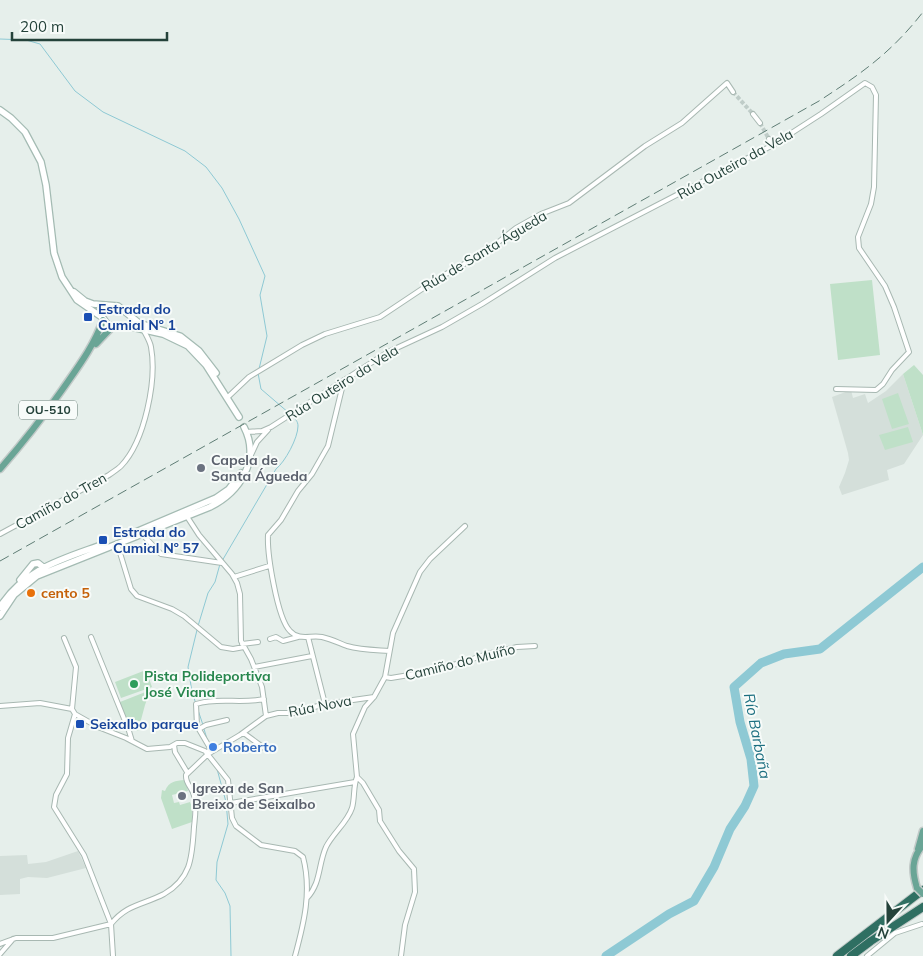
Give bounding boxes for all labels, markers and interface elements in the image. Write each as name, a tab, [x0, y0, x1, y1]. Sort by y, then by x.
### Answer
scale bar	[12, 10, 168, 42]
text: 200 m	[20, 17, 64, 36]
street label: Rúa Outeiro da Vela	[674, 125, 796, 203]
street label: Rúa de Santa Águeda	[418, 206, 550, 296]
place label: Estrada do Cumial Nº 1	[98, 300, 176, 334]
marker: Estrada do Cumial Nº 1	[82, 311, 94, 323]
street label: Rúa Outeiro da Vela	[282, 341, 402, 425]
road number: OU-510	[19, 400, 77, 420]
place label: Capela de Santa Águeda	[211, 451, 308, 485]
marker: Capela de Santa Águeda	[195, 462, 207, 474]
street label: Camiño do Tren	[12, 469, 110, 533]
place label: Estrada do Cumial Nº 57	[113, 523, 199, 557]
marker: Estrada do Cumial Nº 57	[97, 534, 109, 546]
place label: cento 5	[41, 584, 90, 602]
marker: cento 5	[25, 587, 37, 599]
street label: Camiño do Muíño	[403, 640, 517, 684]
place label: Pista Polideportiva José Viana	[144, 667, 271, 701]
marker: Pista Polideportiva José Viana	[128, 678, 140, 690]
street label: Rúa Nova	[287, 691, 353, 721]
water label: Río Barbaña	[740, 691, 775, 780]
place label: Seixalbo parque	[90, 715, 199, 733]
marker: Seixalbo parque	[74, 718, 86, 730]
place label: Roberto	[223, 738, 277, 756]
marker: Roberto	[207, 741, 219, 753]
place label: Igrexa de San Breixo de Seixalbo	[192, 779, 316, 813]
marker: Igrexa de San Breixo de Seixalbo	[176, 790, 188, 802]
north arrow	[863, 896, 913, 946]
text: N	[875, 923, 892, 943]

